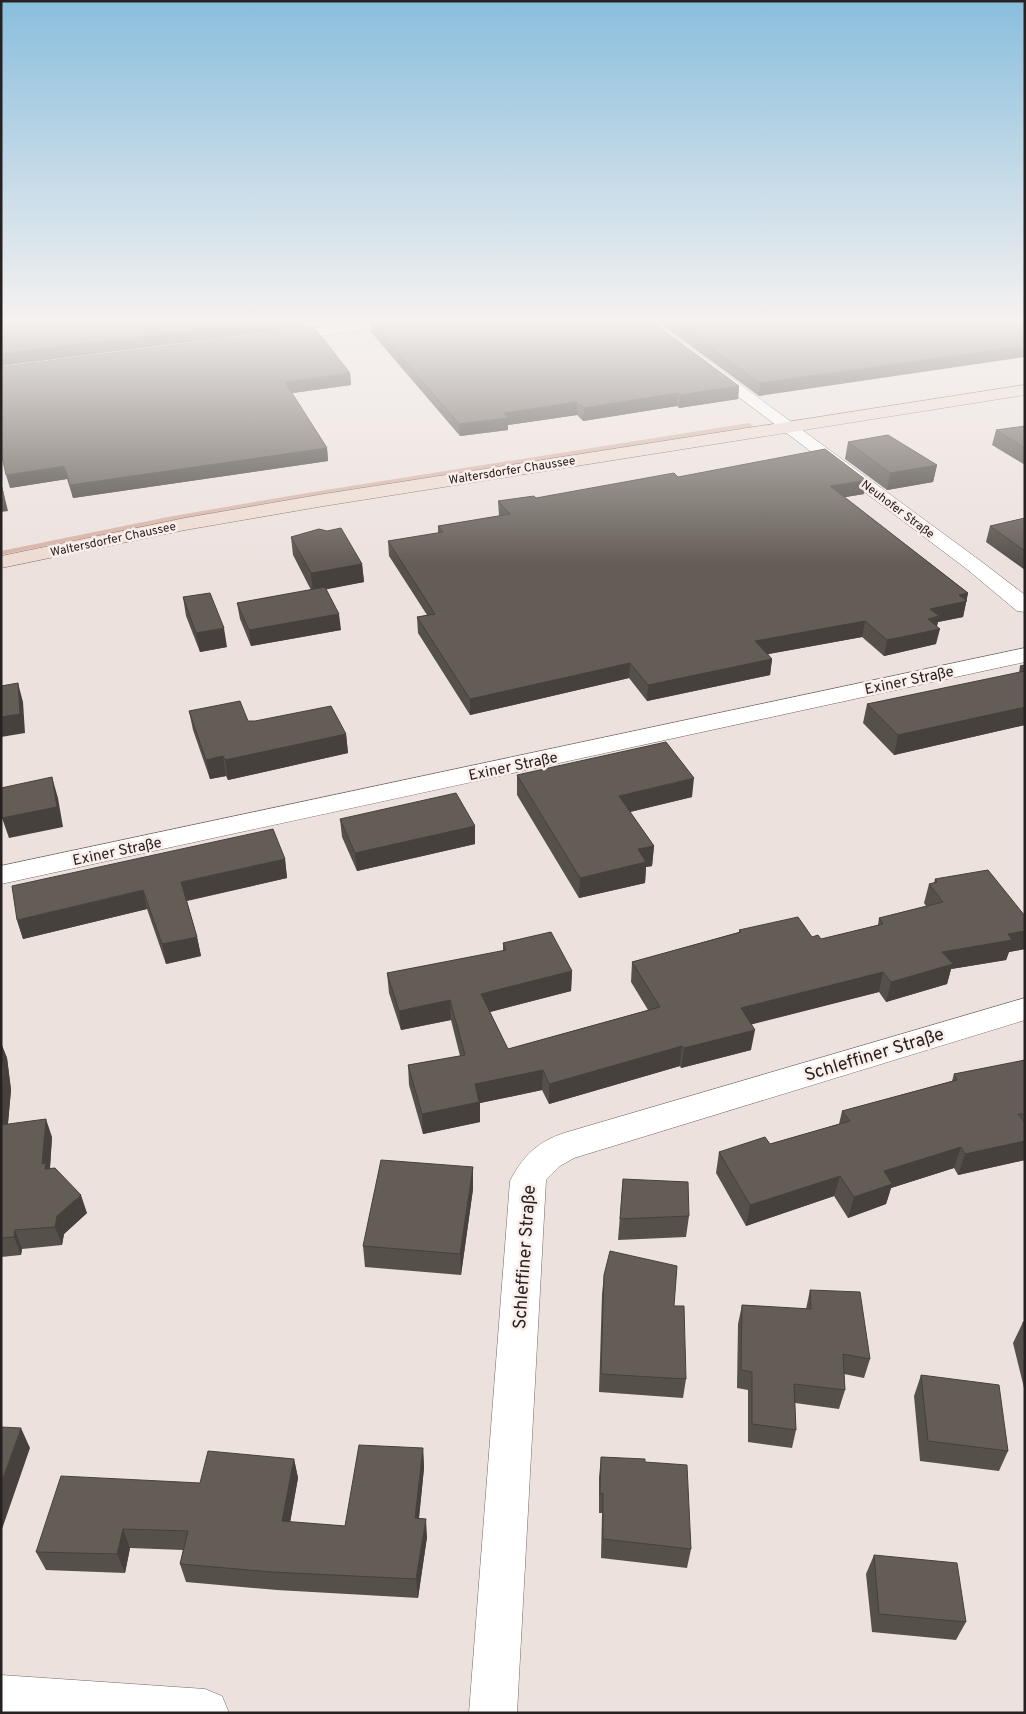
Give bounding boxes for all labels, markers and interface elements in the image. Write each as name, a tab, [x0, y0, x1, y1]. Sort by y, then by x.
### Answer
street label: Waltersdorfer Chaussee	[448, 453, 577, 489]
street label: Neuhofer Straße	[857, 477, 937, 543]
street label: Waltersdorfer Chaussee	[49, 519, 178, 561]
street label: Exiner Straße	[863, 663, 956, 700]
street label: Exiner Straße	[467, 749, 560, 786]
street label: Exiner Straße	[71, 834, 164, 871]
street label: Schleffiner Straße	[802, 1023, 947, 1088]
street label: Schleffiner Straße	[509, 1184, 542, 1330]

